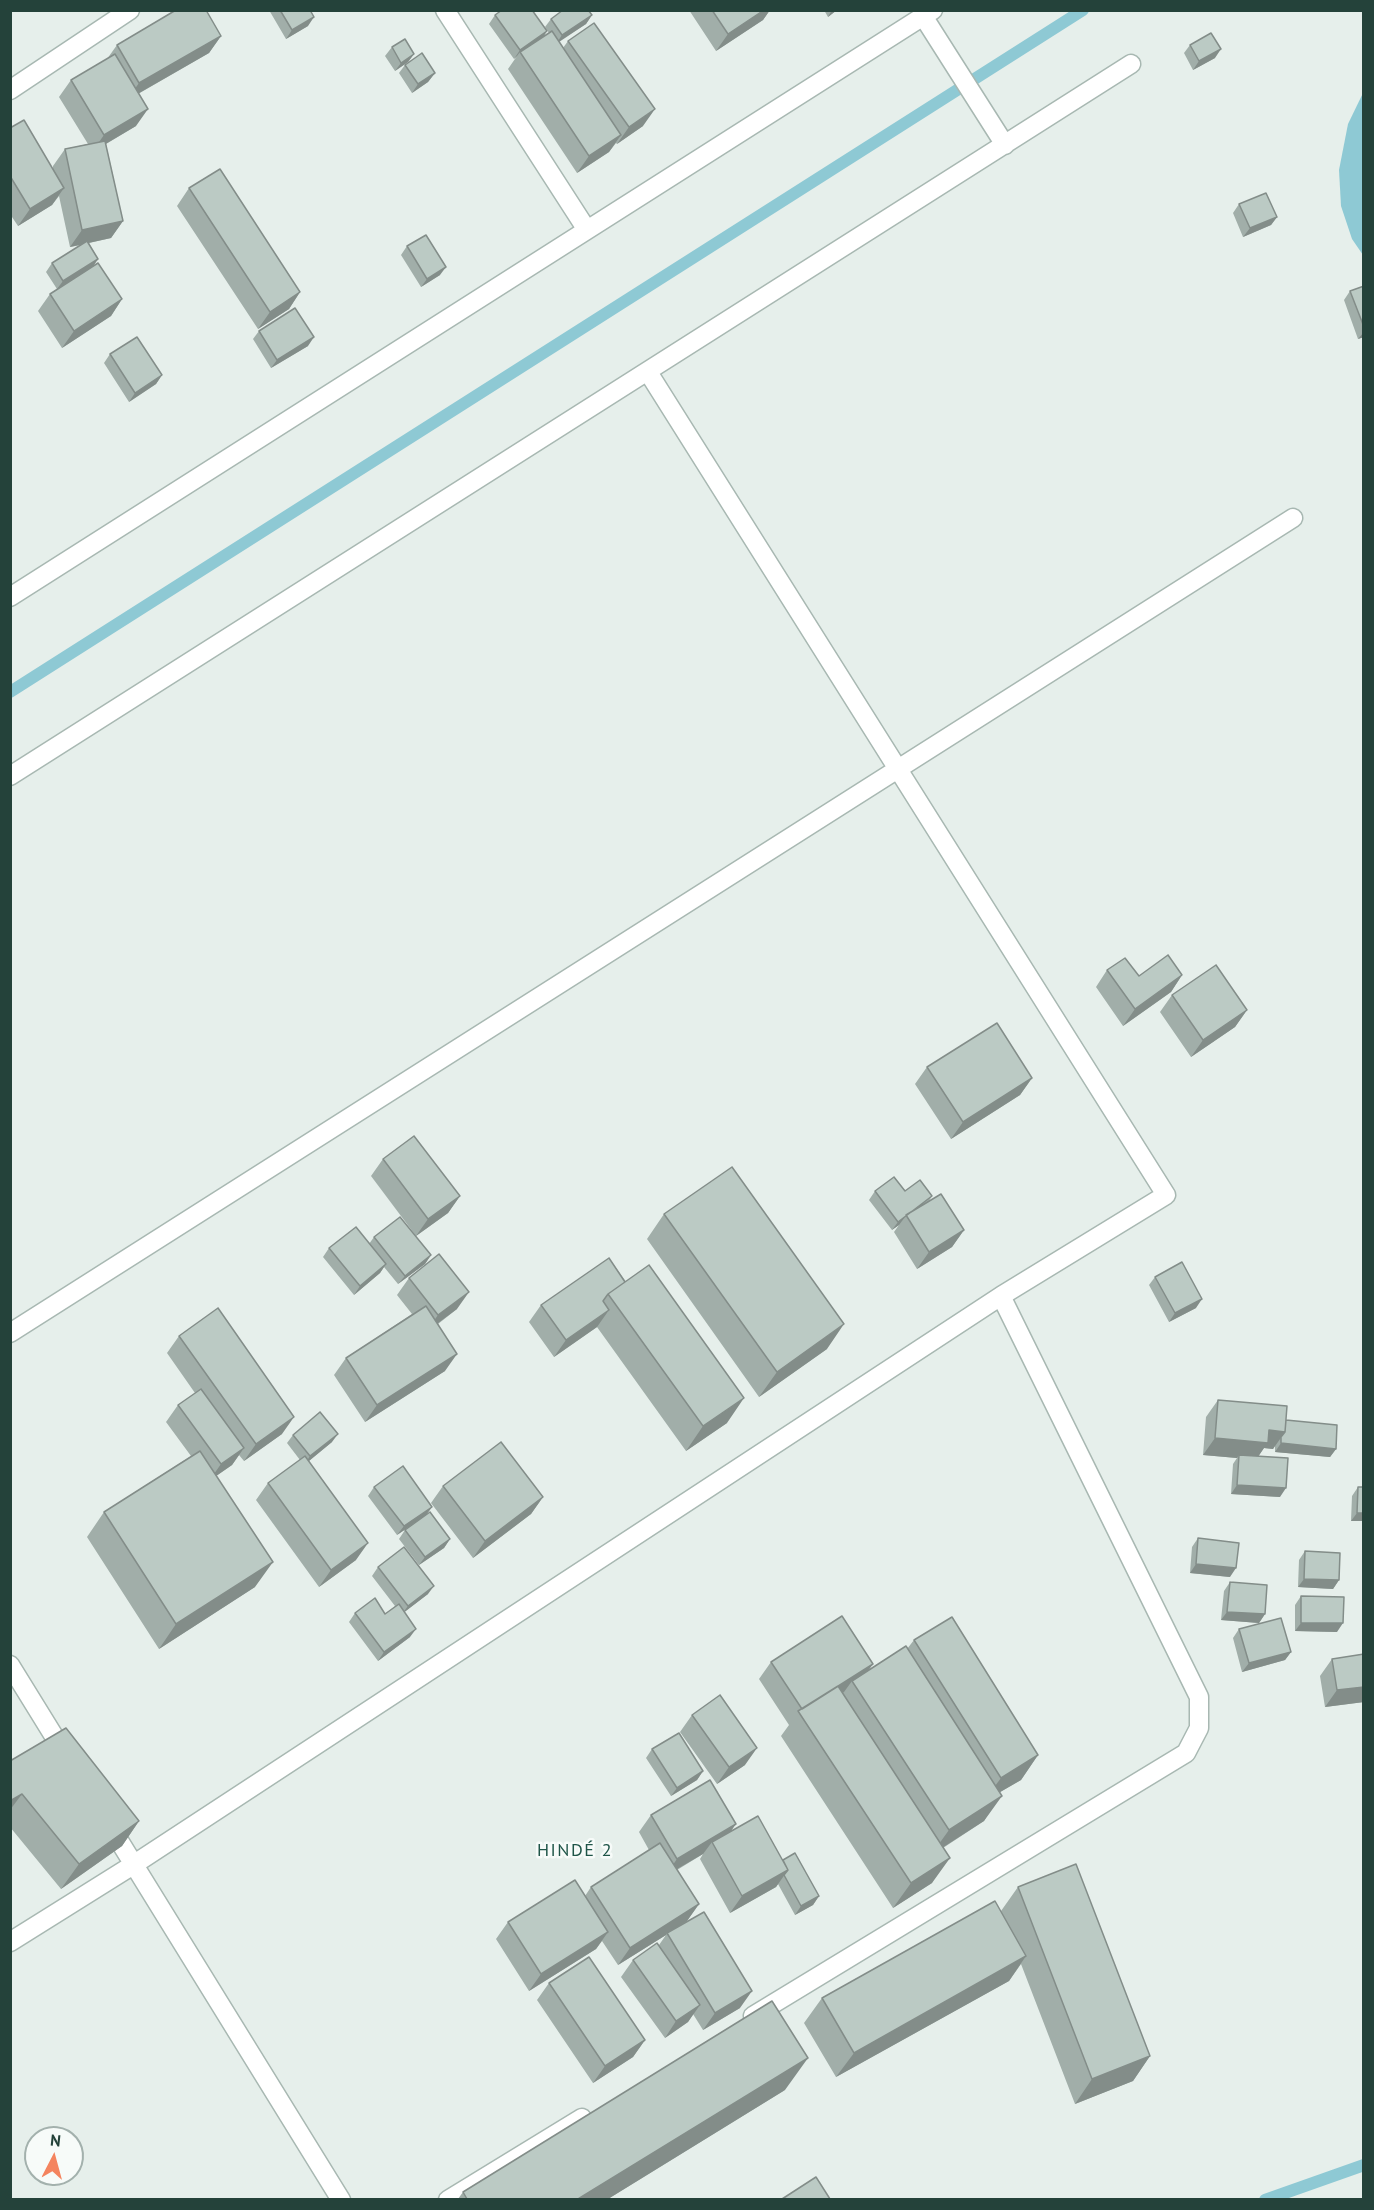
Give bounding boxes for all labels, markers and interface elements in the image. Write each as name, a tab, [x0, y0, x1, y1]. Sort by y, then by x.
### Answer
district label: HINDÉ 2	[537, 1840, 613, 1862]
north arrow	[24, 2126, 84, 2186]
text: N	[49, 2130, 62, 2151]

